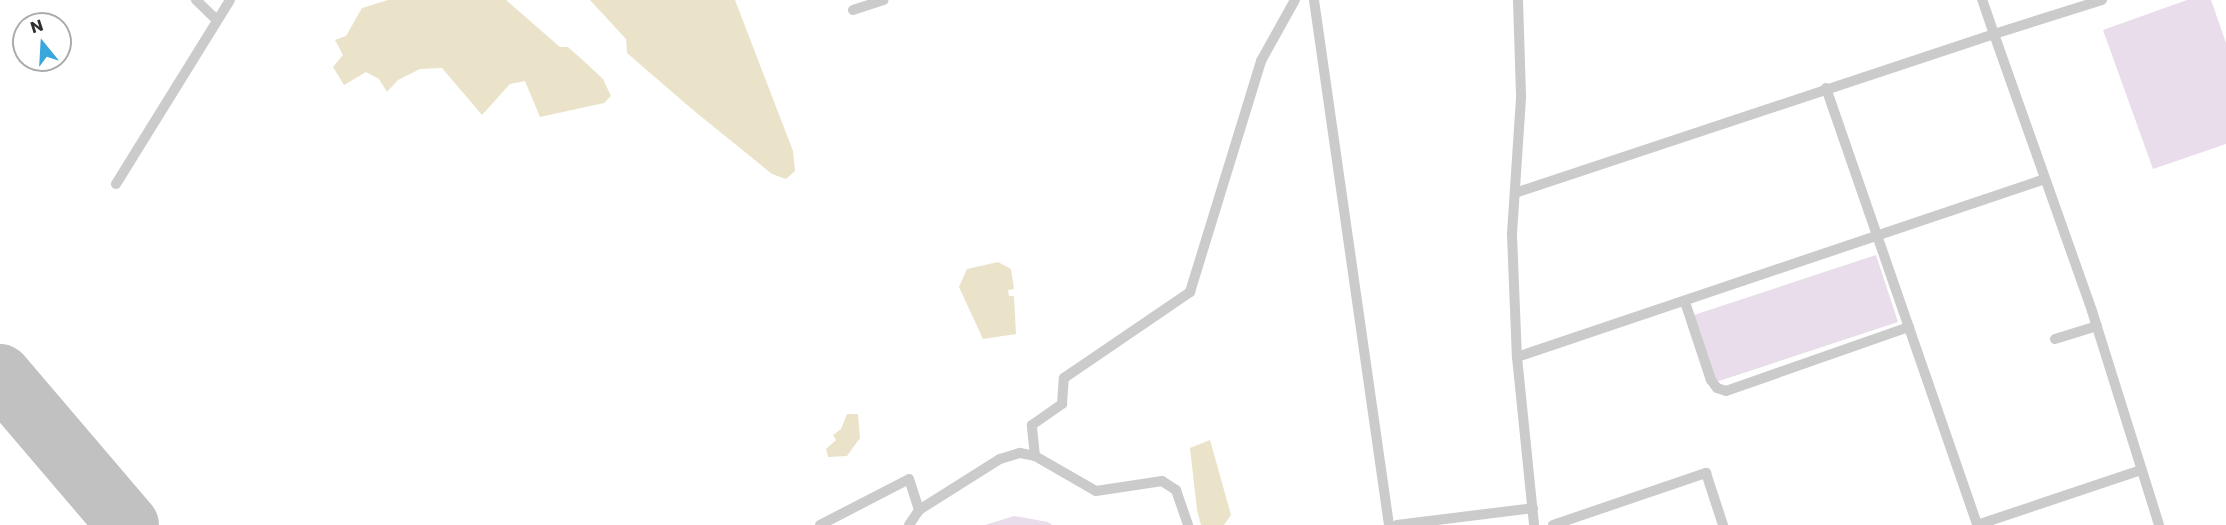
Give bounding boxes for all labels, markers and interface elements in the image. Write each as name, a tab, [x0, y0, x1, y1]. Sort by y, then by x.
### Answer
north arrow	[12, 12, 72, 72]
text: N	[28, 14, 46, 39]

